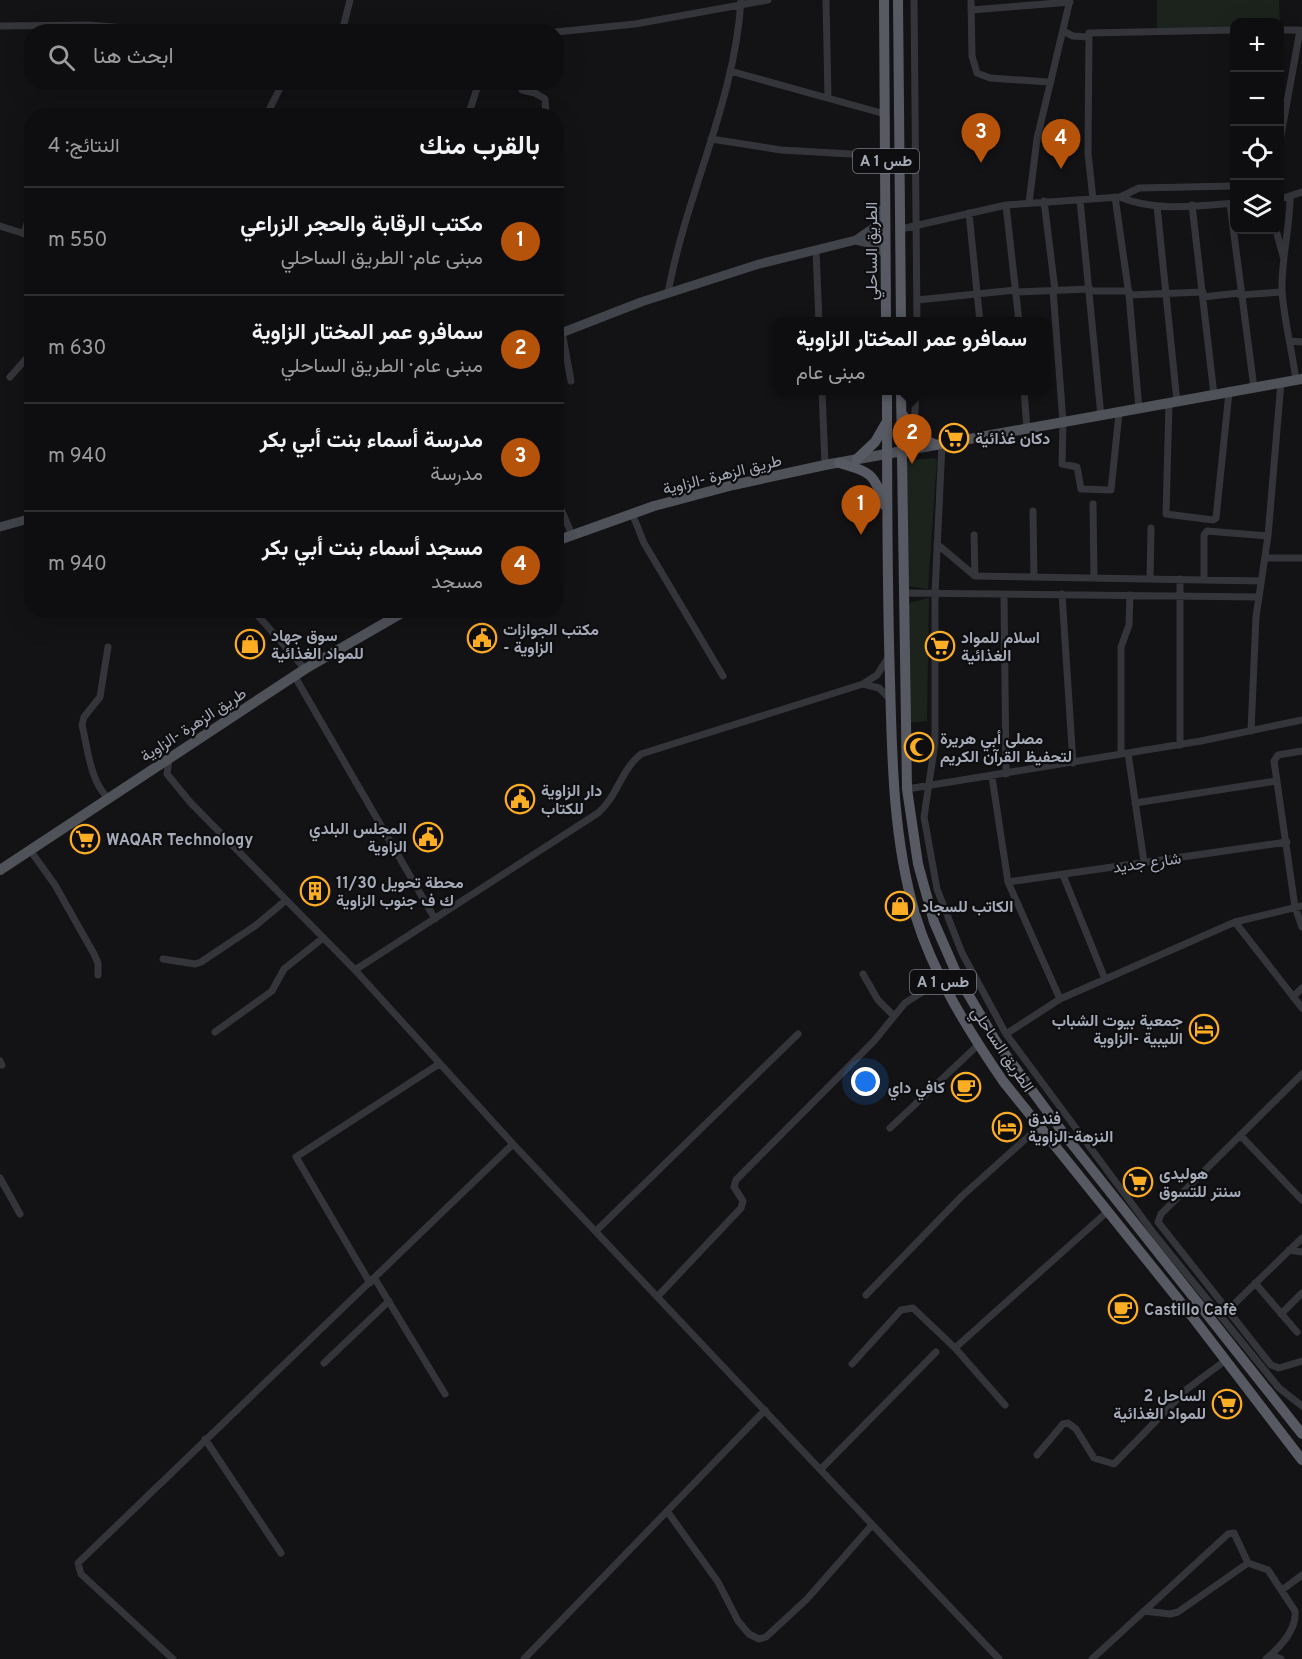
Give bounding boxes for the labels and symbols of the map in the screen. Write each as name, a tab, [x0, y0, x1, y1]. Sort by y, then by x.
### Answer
pin: 3	[962, 114, 1000, 163]
pin: 4	[1042, 120, 1080, 169]
road number: A 1 طس	[853, 149, 919, 173]
street label: الطريق الساحلي	[863, 202, 885, 300]
pin: 2	[892, 414, 932, 464]
supermarket icon: دكان غذائية	[938, 422, 970, 454]
place label: دكان غذائية	[975, 430, 1050, 450]
street label: طريق الزهرة -الزاوية	[661, 451, 784, 500]
pin: 1	[842, 486, 880, 535]
place label: مكتب الجوازات - الزاوية	[503, 621, 599, 659]
public building icon: مكتب الجوازات - الزاوية	[466, 622, 498, 654]
place label: سوق جهاد للمواد الغذائية	[271, 627, 364, 665]
shop icon: سوق جهاد للمواد الغذائية	[234, 628, 266, 660]
place label: اسلام للمواد الغذائية	[961, 629, 1040, 667]
supermarket icon: اسلام للمواد الغذائية	[924, 630, 956, 662]
street label: طريق الزهرة -الزاوية	[137, 684, 251, 767]
place label: مصلى أبي هريرة لتحفيظ القرآن الكريم	[940, 730, 1072, 768]
mosque icon: مصلى أبي هريرة لتحفيظ القرآن الكريم	[903, 731, 935, 763]
place label: دار الزاوية للكتاب	[541, 782, 602, 820]
public building icon: دار الزاوية للكتاب	[504, 783, 536, 815]
place label: المجلس البلدي الزاوية	[309, 820, 407, 858]
public building icon: المجلس البلدي الزاوية	[412, 821, 444, 853]
supermarket icon: WAQAR Technology	[69, 823, 101, 855]
place label: WAQAR Technology	[106, 831, 253, 851]
street label: شارع جديد	[1112, 849, 1183, 879]
place label: محطة تحويل 11/30 ك ف جنوب الزاوية	[336, 874, 464, 912]
building icon: محطة تحويل 11/30 ك ف جنوب الزاوية	[299, 875, 331, 907]
shop icon: الكاتب للسجاد	[884, 890, 916, 922]
place label: الكاتب للسجاد	[921, 898, 1013, 918]
road number: A 1 طس	[910, 970, 976, 994]
street label: الطريق الساحلي	[964, 1004, 1037, 1098]
place label: جمعية بيوت الشباب الليبية -الزاوية	[1052, 1012, 1183, 1050]
hotel icon: جمعية بيوت الشباب الليبية -الزاوية	[1188, 1013, 1220, 1045]
your location	[851, 1067, 880, 1096]
cafe icon: كافي داي	[950, 1071, 982, 1103]
place label: كافي داي	[888, 1079, 945, 1101]
place label: فندق النزهة-الزاوية	[1028, 1110, 1113, 1148]
hotel icon: فندق النزهة-الزاوية	[991, 1111, 1023, 1143]
place label: هوليدى سنتر للتسوق	[1159, 1165, 1241, 1203]
supermarket icon: هوليدى سنتر للتسوق	[1122, 1166, 1154, 1198]
cafe icon: Castillo Cafè	[1107, 1293, 1139, 1325]
place label: Castillo Cafè	[1144, 1301, 1237, 1321]
place label: الساحل 2 للمواد الغذائية	[1113, 1387, 1206, 1425]
supermarket icon: الساحل 2 للمواد الغذائية	[1211, 1388, 1243, 1420]

